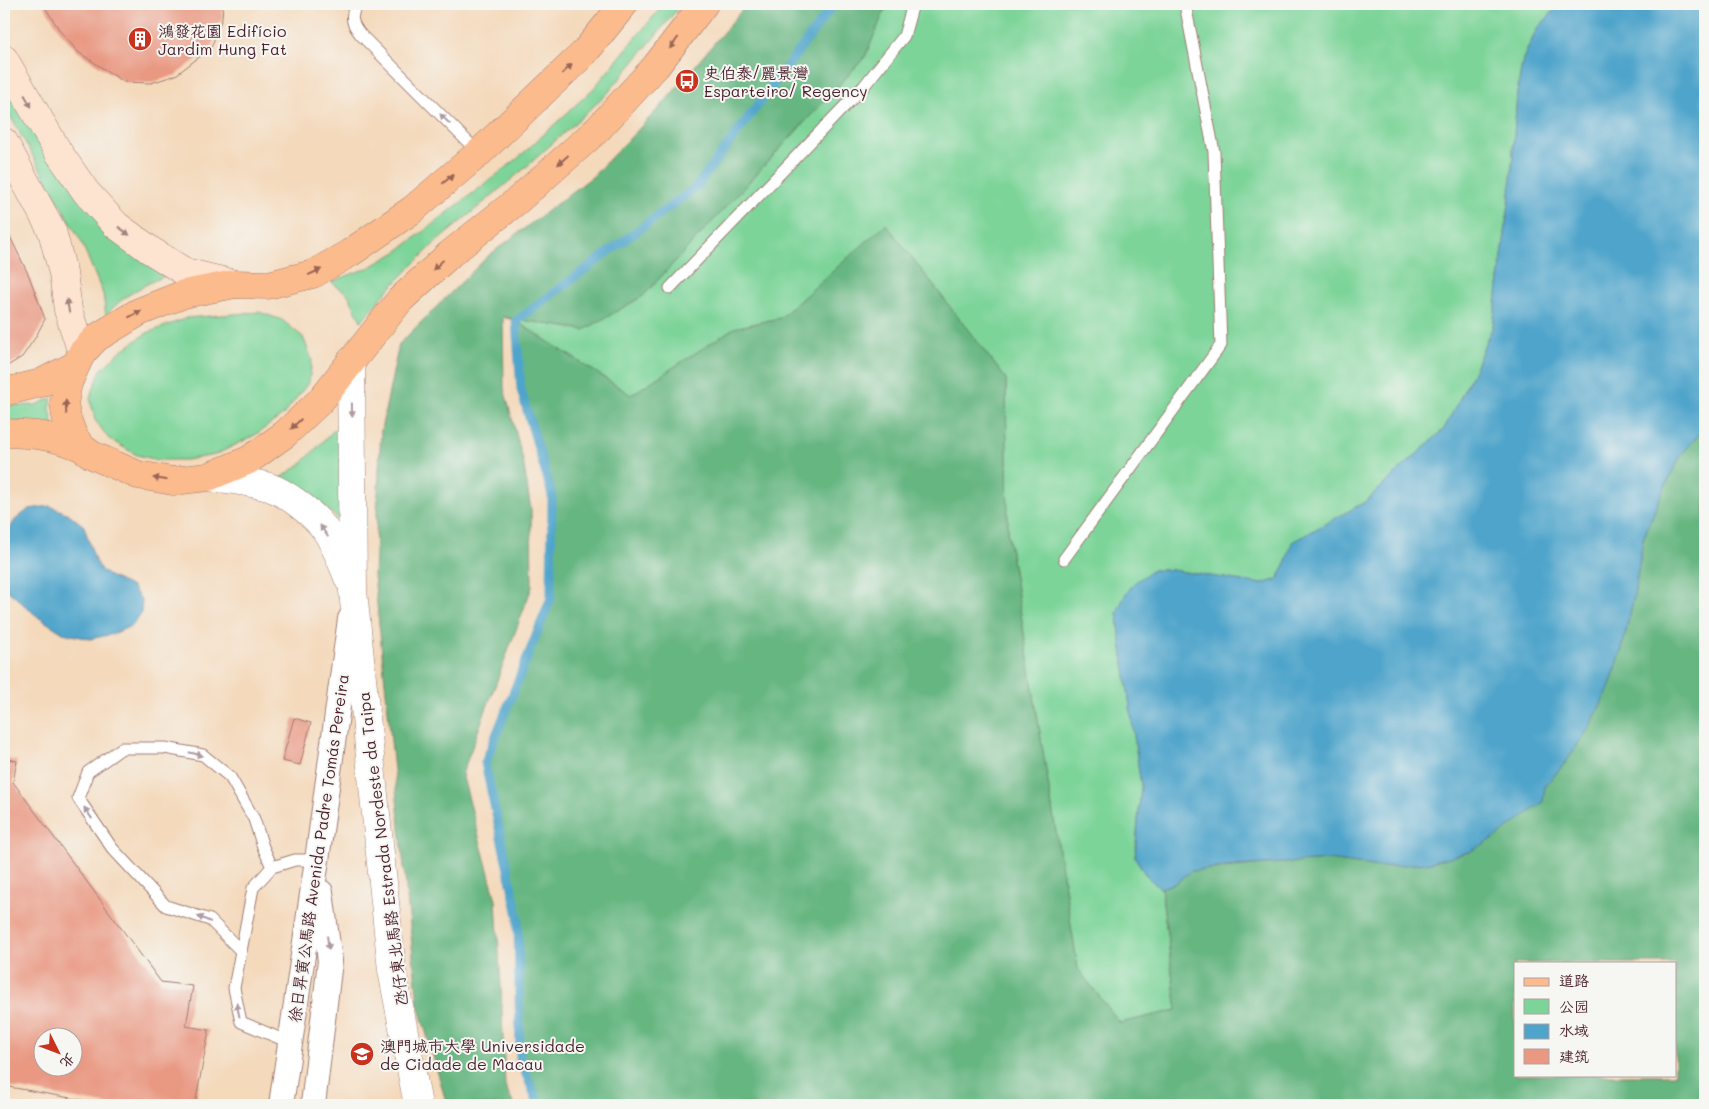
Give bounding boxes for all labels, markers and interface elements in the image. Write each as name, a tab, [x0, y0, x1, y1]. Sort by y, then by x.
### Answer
place label: 鴻發花園 Edifício Jardim Hung Fat	[158, 20, 287, 59]
building icon: 鴻發花園 Edifício Jardim Hung Fat	[127, 26, 153, 52]
one-way arrow	[669, 36, 680, 49]
place label: 史伯泰/麗景灣 Esparteiro/ Regency	[704, 62, 868, 101]
one-way arrow	[561, 63, 573, 75]
bus stop icon: 史伯泰/麗景灣 Esparteiro/ Regency	[674, 68, 700, 94]
one-way arrow	[24, 94, 33, 107]
one-way arrow	[439, 113, 451, 125]
one-way arrow	[557, 154, 569, 166]
one-way arrow	[441, 174, 454, 185]
one-way arrow	[117, 226, 131, 236]
one-way arrow	[433, 259, 445, 271]
one-way arrow	[308, 267, 322, 275]
one-way arrow	[64, 298, 72, 314]
one-way arrow	[128, 310, 143, 318]
one-way arrow	[61, 398, 69, 414]
one-way arrow	[348, 402, 356, 418]
one-way arrow	[291, 418, 303, 430]
one-way arrow	[152, 475, 168, 483]
one-way arrow	[320, 525, 329, 538]
street label: 徐日昇寅公馬路 Avenida Padre Tomás Pereira	[283, 673, 353, 1023]
street label: 氹仔東北馬路 Estrada Nordeste da Taipa	[352, 691, 412, 1007]
one-way arrow	[189, 750, 204, 758]
one-way arrow	[83, 806, 93, 820]
one-way arrow	[197, 915, 211, 923]
one-way arrow	[324, 936, 332, 952]
legend	[1514, 962, 1676, 1076]
text: 道路	[1559, 970, 1589, 990]
text: 公园	[1559, 996, 1589, 1016]
one-way arrow	[234, 1002, 242, 1018]
text: 水域	[1559, 1020, 1589, 1040]
north arrow	[32, 1026, 82, 1076]
place label: 澳門城市大學 Universidade de Cidade de Macau	[380, 1035, 585, 1074]
school or university icon: 澳門城市大學 Universidade de Cidade de Macau	[349, 1041, 375, 1067]
text: 建筑	[1559, 1046, 1589, 1066]
text: 北	[56, 1049, 80, 1073]

